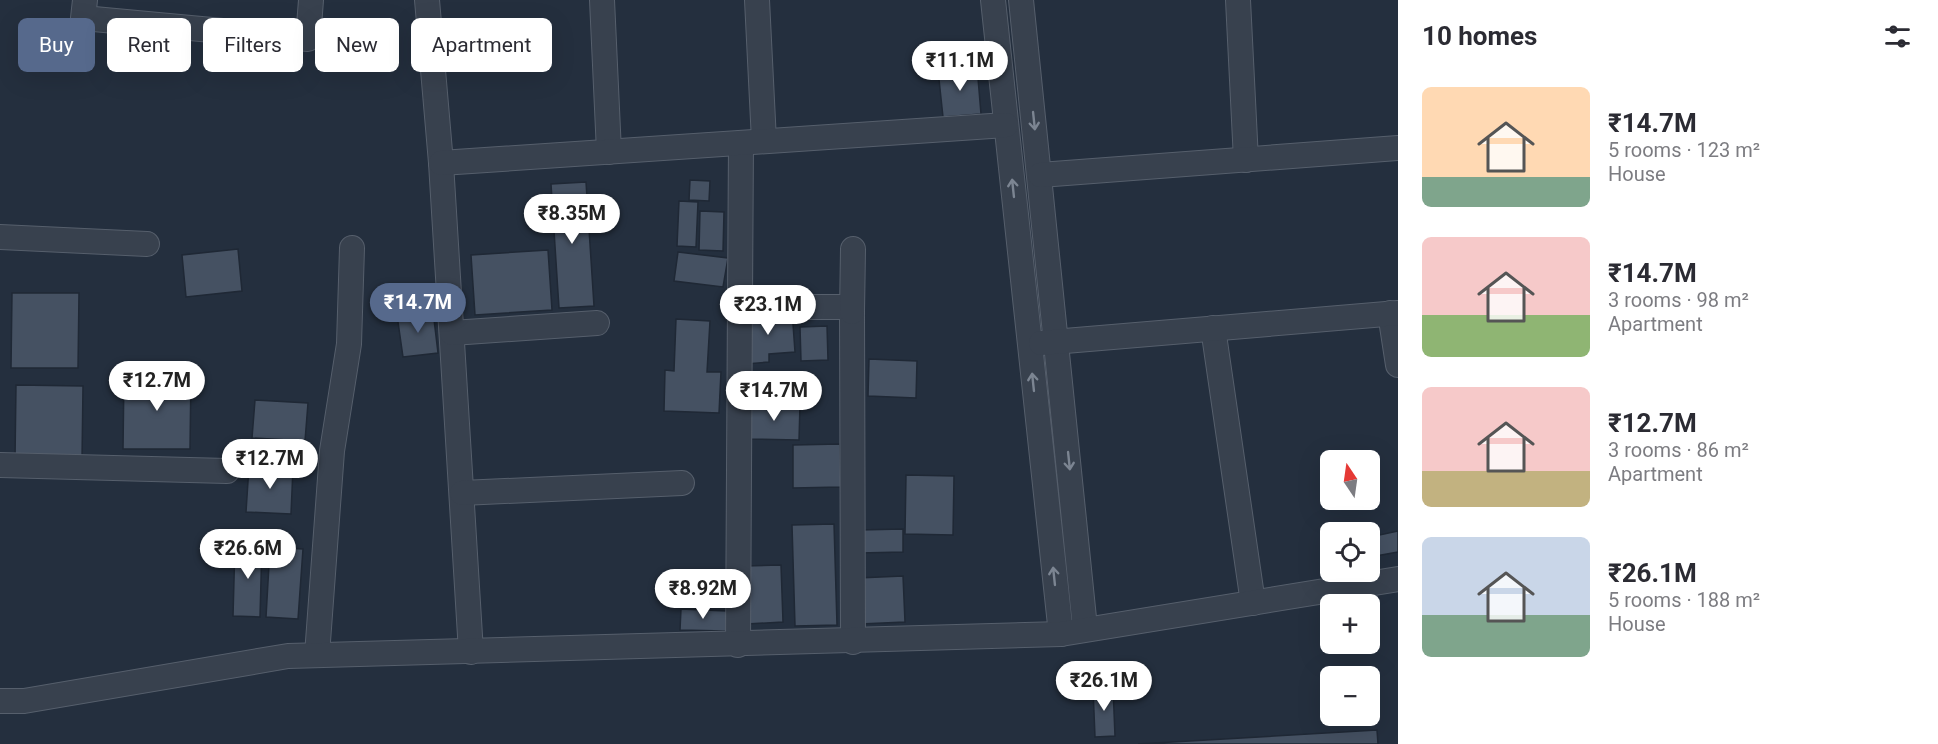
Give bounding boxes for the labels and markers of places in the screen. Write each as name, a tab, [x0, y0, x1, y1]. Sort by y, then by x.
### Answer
pin: ₹11.1M	[911, 41, 1009, 92]
pin: ₹8.35M	[523, 194, 621, 245]
pin: ₹14.7M	[369, 283, 467, 334]
pin: ₹23.1M	[719, 285, 817, 336]
pin: ₹12.7M	[108, 361, 206, 412]
pin: ₹14.7M	[725, 371, 823, 422]
pin: ₹12.7M	[221, 439, 319, 490]
pin: ₹26.6M	[199, 529, 297, 580]
pin: ₹8.92M	[654, 569, 752, 620]
pin: ₹26.1M	[1055, 661, 1153, 712]

